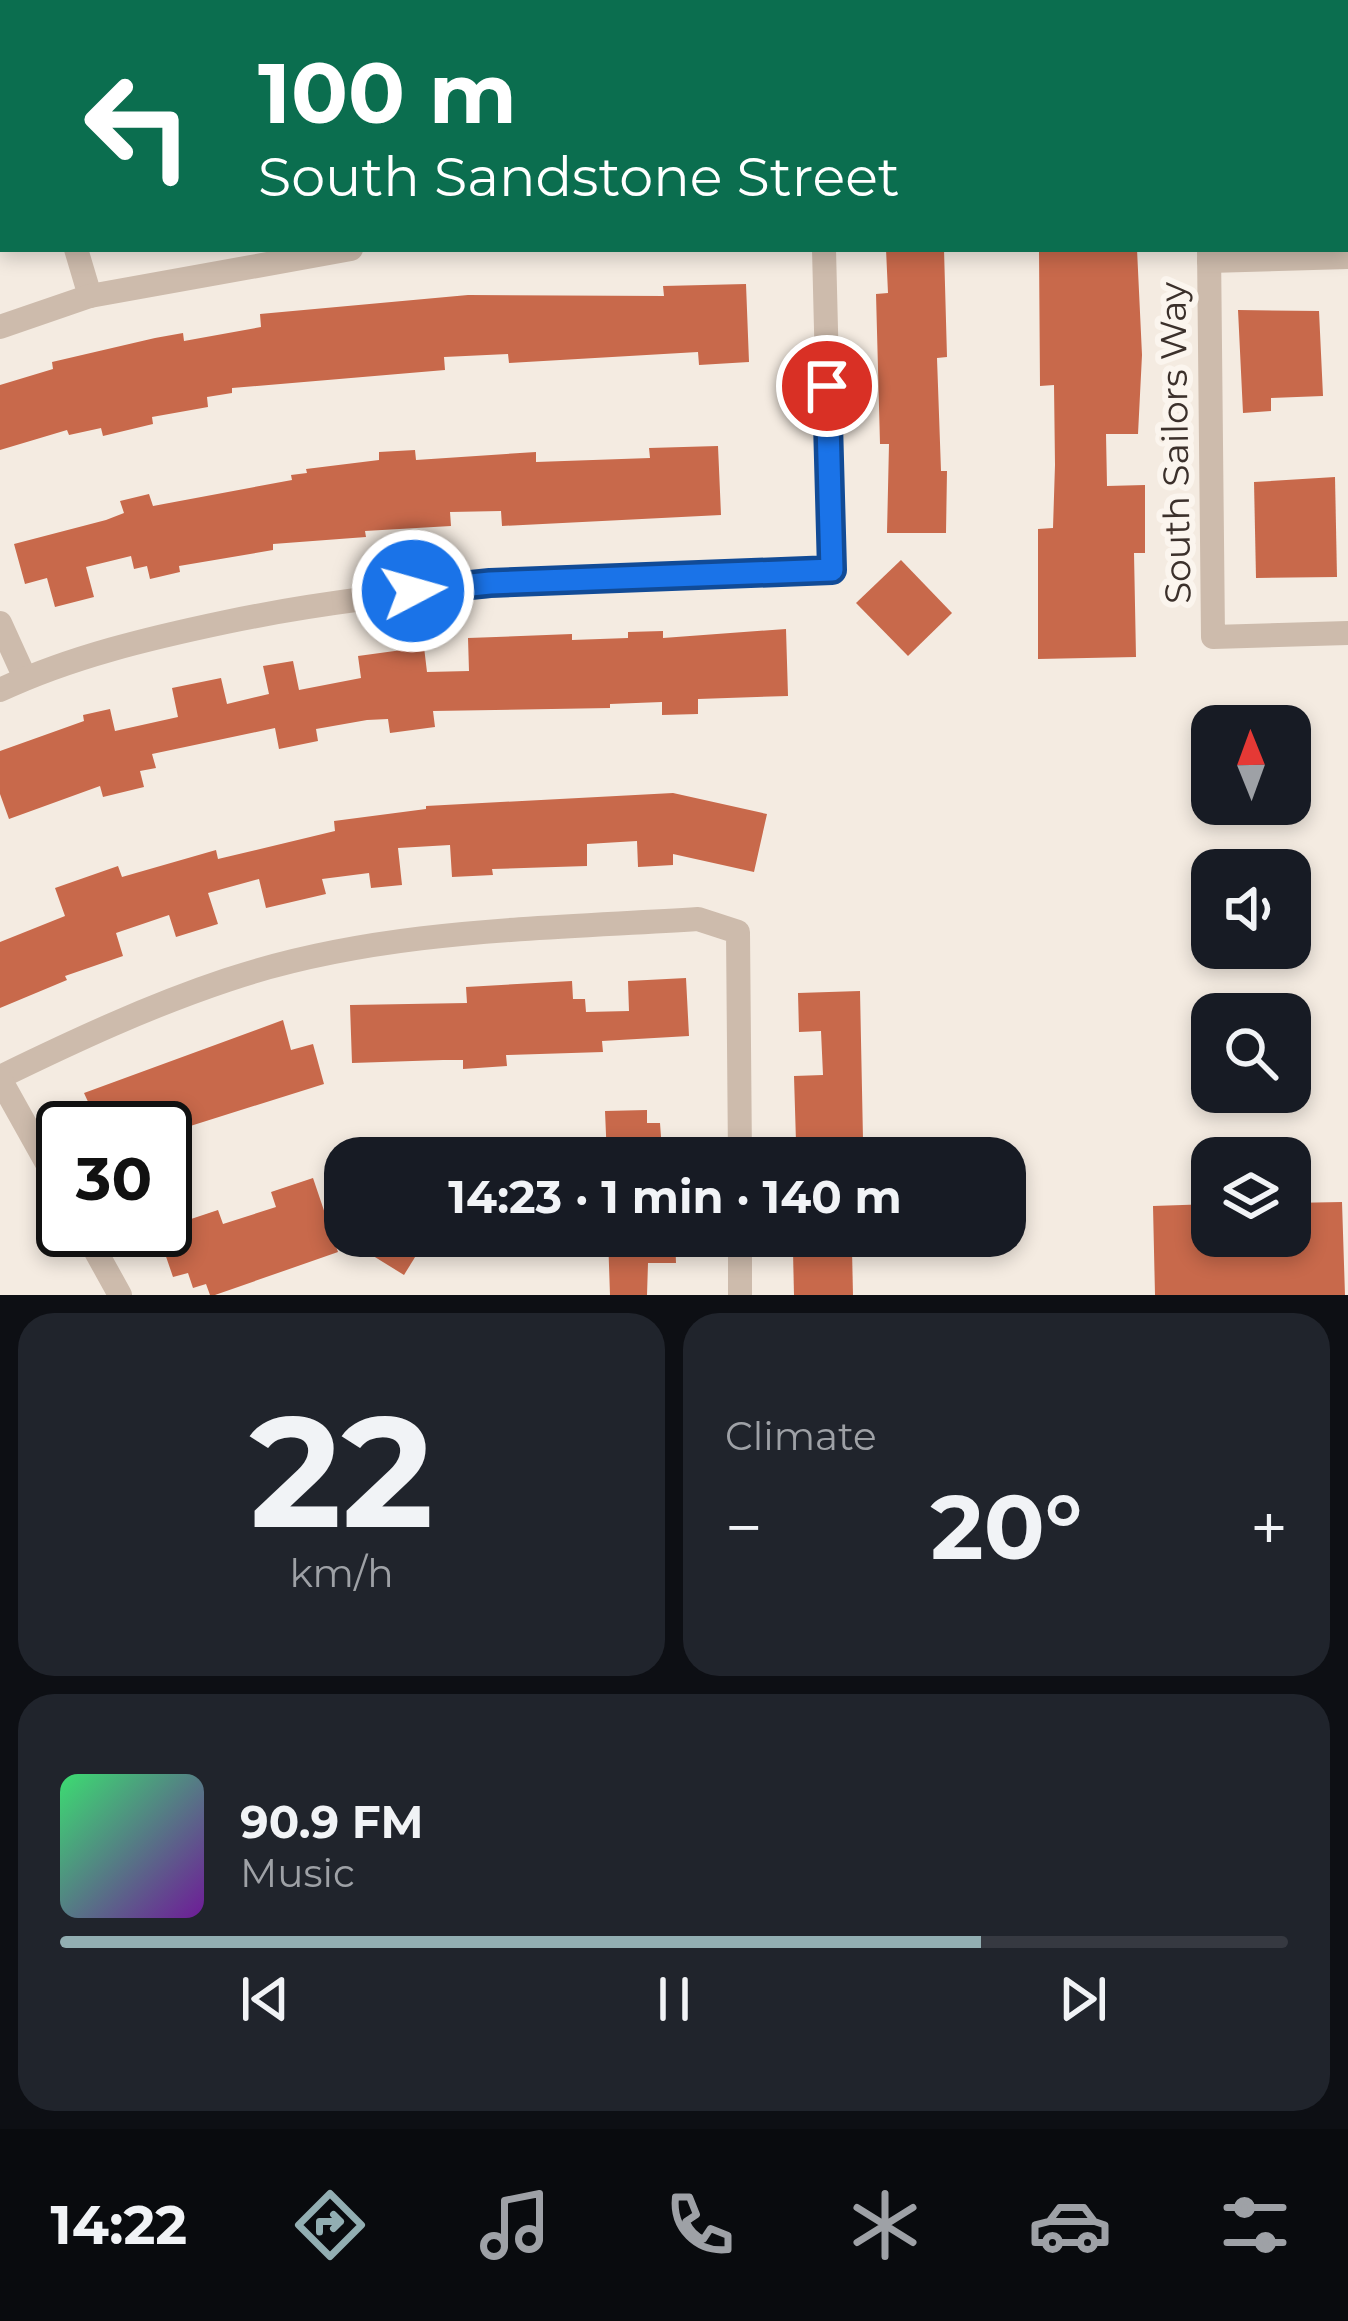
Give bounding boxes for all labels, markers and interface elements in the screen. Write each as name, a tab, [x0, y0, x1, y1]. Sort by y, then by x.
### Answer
text: 100 m	[258, 42, 517, 144]
icon: left	[60, 48, 216, 204]
text: South Sandstone Street	[258, 144, 900, 210]
street label: South Sailors Way	[1150, 281, 1200, 604]
pin	[776, 335, 878, 437]
icon: arrive	[794, 353, 860, 419]
position arrow	[350, 528, 476, 654]
north arrow	[1191, 705, 1311, 825]
map controls	[1191, 705, 1311, 1257]
button: sound	[1191, 849, 1311, 969]
button: search	[1191, 993, 1311, 1113]
speed limit sign: 30	[36, 1101, 192, 1257]
button: layers	[1191, 1137, 1311, 1257]
text: 14:23 · 1 min · 140 m	[448, 1169, 902, 1224]
text: 22	[249, 1376, 434, 1566]
text: Climate	[725, 1412, 877, 1460]
text: 20°	[931, 1472, 1082, 1582]
text: −	[725, 1487, 763, 1568]
text: +	[1250, 1487, 1288, 1568]
text: km/h	[289, 1549, 394, 1597]
text: 90.9 FM	[240, 1794, 424, 1849]
text: Music	[240, 1849, 355, 1897]
icon: previous	[232, 1966, 298, 2032]
icon: pause	[641, 1966, 707, 2032]
icon: next	[1050, 1966, 1116, 2032]
icon: directions	[288, 2183, 372, 2267]
icon: music	[473, 2183, 557, 2267]
icon: phone	[658, 2183, 742, 2267]
icon: climate	[843, 2183, 927, 2267]
icon: car	[1028, 2183, 1112, 2267]
icon: filters	[1213, 2183, 1297, 2267]
text: 14:22	[51, 2192, 187, 2258]

